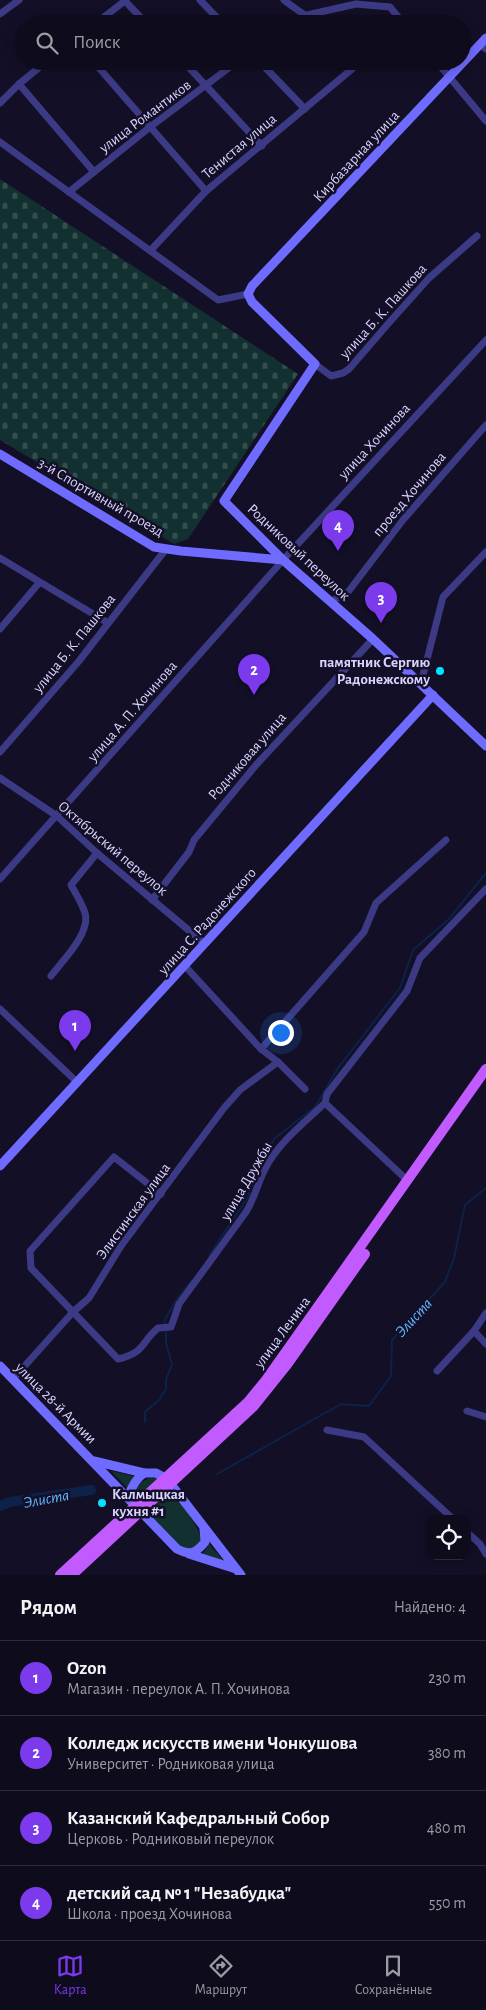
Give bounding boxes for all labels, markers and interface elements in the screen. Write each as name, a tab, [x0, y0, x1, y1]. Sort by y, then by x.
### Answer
search box	[15, 15, 471, 70]
icon: search	[33, 29, 61, 57]
text: Поиск	[73, 33, 120, 52]
street label: улица Романтиков	[96, 77, 194, 156]
street label: Кирбазарная улица	[310, 108, 402, 205]
street label: Тенистая улица	[199, 111, 280, 182]
street label: улица Б. К. Пашкова	[336, 261, 430, 362]
street label: улица Хочинова	[335, 400, 413, 483]
street label: проезд Хочинова	[370, 449, 449, 539]
street label: 3-й Спортивный проезд	[35, 455, 166, 540]
street label: Родниковый переулок	[245, 501, 353, 604]
pin: 4	[322, 510, 354, 551]
pin: 3	[365, 582, 397, 623]
street label: улица Б. К. Пашкова	[30, 591, 119, 696]
pin: 2	[238, 654, 270, 695]
place label: памятник Сергию Радонежскому	[319, 655, 430, 687]
street label: улица А. П. Хочинова	[84, 658, 180, 765]
marker: памятник Сергию Радонежскому	[434, 665, 446, 677]
street label: Родниковая улица	[206, 710, 289, 803]
street label: Октябрьский переулок	[55, 798, 170, 898]
street label: улица С. Радонежского	[155, 865, 259, 978]
pin: 1	[59, 1010, 91, 1051]
your location	[268, 1020, 294, 1046]
street label: улица Дружбы	[217, 1139, 275, 1224]
street label: Элистинская улица	[94, 1160, 173, 1262]
street label: улица Ленина	[251, 1294, 313, 1372]
water label: Элиста	[392, 1295, 435, 1340]
street label: улица 28-й Армии	[11, 1359, 99, 1447]
water label: Элиста	[22, 1487, 70, 1511]
place label: Калмыцкая кухня #1	[112, 1487, 185, 1519]
marker: Калмыцкая кухня #1	[96, 1497, 108, 1509]
map controls	[426, 1515, 471, 1560]
button: locate	[426, 1515, 471, 1560]
text: Рядом	[20, 1597, 77, 1618]
text: Найдено: 4	[394, 1599, 466, 1615]
text: Ozon	[67, 1659, 106, 1678]
text: 1	[33, 1670, 39, 1686]
text: 230 m	[428, 1670, 466, 1686]
text: Магазин · переулок А. П. Хочинова	[67, 1681, 290, 1697]
text: Колледж искусств имени Чонкушова	[67, 1734, 358, 1753]
text: 2	[32, 1745, 40, 1761]
text: 380 m	[428, 1745, 466, 1761]
text: Университет · Родниковая улица	[67, 1756, 275, 1772]
text: Казанский Кафедральный Собор	[67, 1809, 330, 1828]
text: 3	[33, 1820, 39, 1836]
text: 480 m	[427, 1820, 466, 1836]
text: Церковь · Родниковый переулок	[67, 1831, 274, 1847]
text: детский сад № 1 "Незабудка"	[67, 1884, 291, 1903]
text: 4	[32, 1895, 40, 1911]
text: 550 m	[429, 1895, 466, 1911]
text: Школа · проезд Хочинова	[67, 1906, 232, 1922]
tab: Карта	[54, 1952, 87, 1999]
tab: Маршрут	[194, 1952, 247, 1999]
tab: Сохранённые	[355, 1952, 432, 1999]

